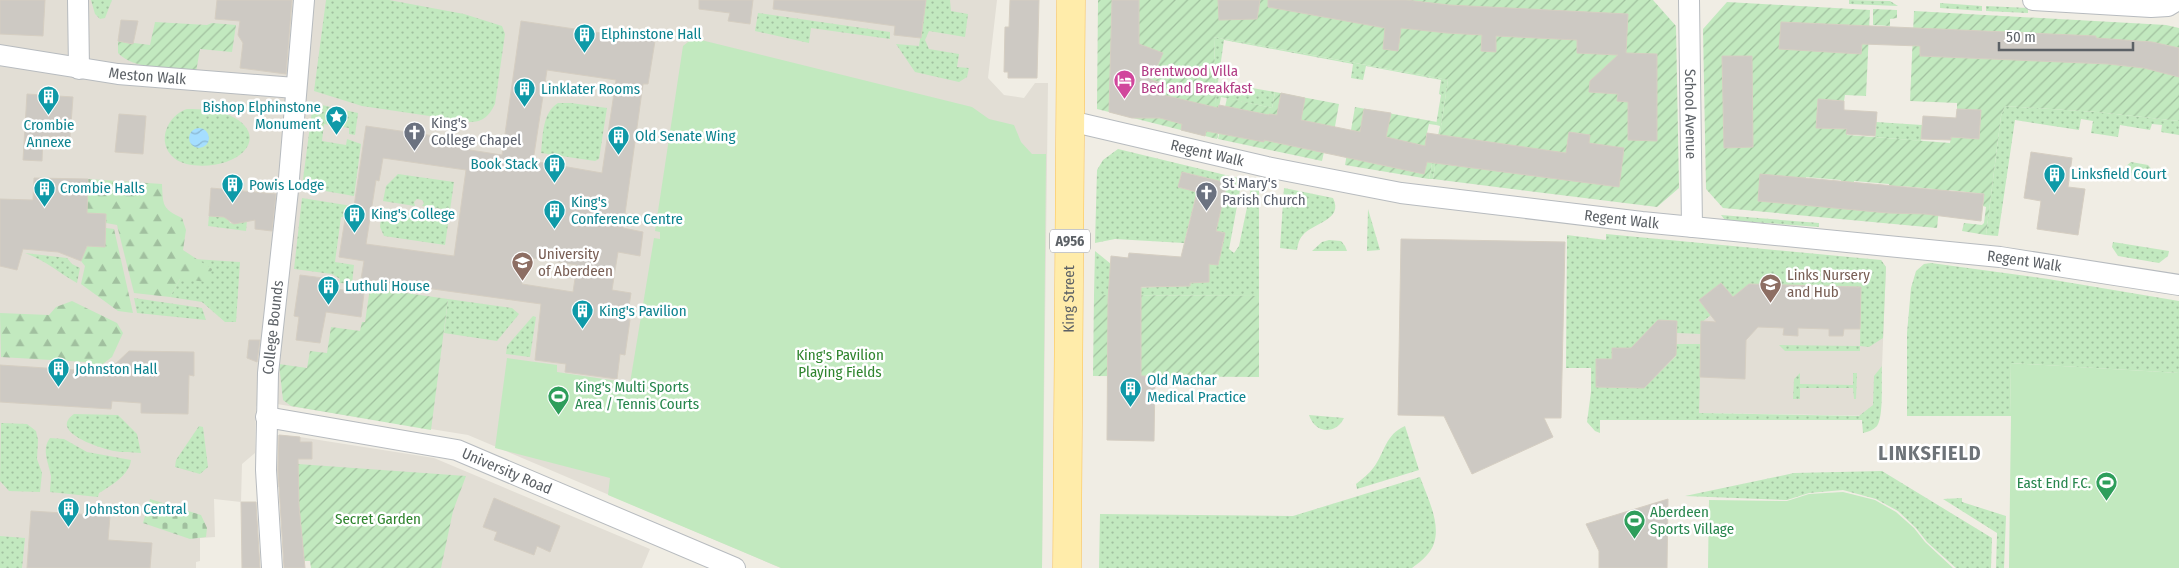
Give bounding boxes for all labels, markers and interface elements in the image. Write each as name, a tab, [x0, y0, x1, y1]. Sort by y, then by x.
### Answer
scale bar	[1999, 20, 2133, 52]
building icon: Elphinstone Hall	[573, 22, 597, 53]
place label: Elphinstone Hall	[601, 25, 702, 43]
text: 50 m	[2006, 28, 2036, 46]
place label: Brentwood Villa Bed and Breakfast	[1141, 62, 1253, 97]
street label: Meston Walk	[107, 64, 187, 88]
hotel icon: Brentwood Villa Bed and Breakfast	[1113, 68, 1137, 99]
street label: School Avenue	[1681, 69, 1700, 159]
building icon: Linklater Rooms	[513, 77, 537, 108]
place label: Linklater Rooms	[541, 80, 640, 98]
building icon: Crombie Annexe	[37, 85, 61, 116]
place label: Bishop Elphinstone Monument	[203, 98, 321, 133]
place icon: Bishop Elphinstone Monument	[325, 104, 349, 135]
place label: King's College Chapel	[431, 114, 521, 149]
place label: Crombie Annexe	[24, 116, 74, 151]
church icon: King's College Chapel	[403, 120, 427, 151]
building icon: Old Senate Wing	[607, 124, 631, 155]
place label: Old Senate Wing	[635, 127, 736, 145]
street label: Regent Walk	[1169, 136, 1246, 170]
building icon: Book Stack	[542, 152, 566, 183]
place label: Book Stack	[470, 155, 538, 173]
building icon: Linksfield Court	[2043, 162, 2067, 193]
place label: Linksfield Court	[2071, 165, 2167, 183]
building icon: Powis Lodge	[221, 173, 245, 204]
place label: St Mary's Parish Church	[1222, 174, 1306, 209]
building icon: Crombie Halls	[32, 176, 56, 207]
place label: Powis Lodge	[249, 176, 324, 194]
place label: Crombie Halls	[60, 179, 145, 197]
church icon: St Mary's Parish Church	[1194, 180, 1218, 211]
place label: King's Conference Centre	[571, 193, 683, 228]
building icon: King's Conference Centre	[543, 199, 567, 230]
building icon: King's College	[343, 202, 367, 233]
place label: King's College	[371, 205, 455, 223]
street label: Regent Walk	[1583, 206, 1660, 233]
road number: A956	[1050, 230, 1090, 252]
place label: University of Aberdeen	[538, 245, 613, 280]
street label: Regent Walk	[1986, 247, 2063, 276]
school or university icon: University of Aberdeen	[510, 251, 534, 282]
street label: King Street	[1060, 265, 1078, 333]
place label: Links Nursery and Hub	[1787, 266, 1870, 301]
school or university icon: Links Nursery and Hub	[1759, 272, 1783, 303]
building icon: Luthuli House	[317, 274, 341, 305]
place label: Luthuli House	[345, 277, 430, 295]
street label: College Bounds	[259, 279, 287, 375]
building icon: King's Pavilion	[571, 299, 595, 330]
place label: King's Pavilion	[599, 302, 687, 320]
park label: King's Pavilion Playing Fields	[796, 346, 884, 381]
building icon: Johnston Hall	[47, 357, 71, 388]
place label: Johnston Hall	[75, 360, 157, 378]
place label: Old Machar Medical Practice	[1147, 371, 1246, 406]
building icon: Old Machar Medical Practice	[1119, 377, 1143, 408]
place label: King's Multi Sports Area / Tennis Courts	[575, 378, 699, 413]
sports icon: King's Multi Sports Area / Tennis Courts	[547, 384, 571, 415]
district label: LINKSFIELD	[1878, 441, 1982, 465]
street label: University Road	[459, 444, 555, 498]
sports icon: East End F.C.	[2095, 471, 2119, 502]
place label: East End F.C.	[2017, 474, 2091, 492]
building icon: Johnston Central	[57, 497, 81, 528]
place label: Johnston Central	[85, 500, 187, 518]
place label: Aberdeen Sports Village	[1650, 503, 1734, 538]
sports icon: Aberdeen Sports Village	[1622, 509, 1646, 540]
park label: Secret Garden	[335, 510, 421, 528]

